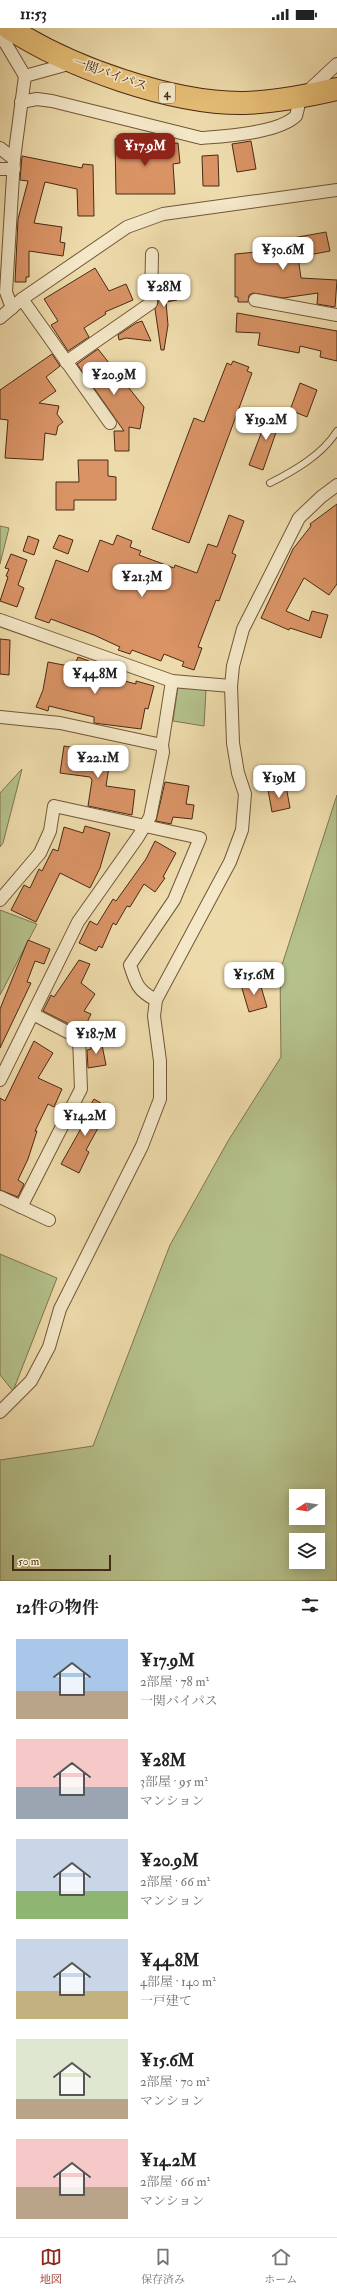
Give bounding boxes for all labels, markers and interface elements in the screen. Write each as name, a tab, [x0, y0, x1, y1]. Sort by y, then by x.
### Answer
text: 11:53	[20, 5, 47, 24]
street label: 一関バイパス	[71, 54, 149, 94]
road number: 4	[159, 83, 175, 103]
pin: ¥17.9M	[112, 133, 178, 167]
text: ¥17.9M	[124, 138, 166, 154]
pin: ¥30.6M	[250, 237, 316, 271]
text: ¥30.6M	[261, 242, 305, 258]
pin: ¥28M	[140, 274, 188, 308]
text: ¥28M	[146, 279, 182, 295]
pin: ¥20.9M	[81, 362, 147, 396]
text: ¥20.9M	[92, 367, 136, 383]
pin: ¥19.2M	[233, 407, 299, 441]
text: ¥19.2M	[245, 412, 287, 428]
pin: ¥21.3M	[109, 564, 175, 598]
text: ¥21.3M	[121, 569, 163, 585]
pin: ¥44.8M	[62, 661, 128, 695]
text: ¥44.8M	[72, 666, 118, 682]
pin: ¥22.1M	[65, 745, 131, 779]
text: ¥22.1M	[77, 750, 119, 766]
pin: ¥19M	[255, 765, 303, 799]
text: ¥19M	[262, 770, 296, 786]
pin: ¥15.6M	[221, 962, 287, 996]
text: ¥15.6M	[233, 967, 275, 983]
pin: ¥18.7M	[63, 1021, 129, 1055]
text: ¥18.7M	[75, 1026, 117, 1042]
pin: ¥14.2M	[52, 1103, 118, 1137]
text: ¥14.2M	[63, 1108, 107, 1124]
north arrow	[289, 1489, 325, 1525]
map controls	[289, 1489, 325, 1569]
button: layers	[289, 1533, 325, 1569]
scale bar	[12, 1553, 111, 1572]
text: 50 m	[18, 1555, 39, 1568]
icon: filters	[299, 1594, 321, 1616]
text: 12件の物件	[16, 1597, 99, 1618]
text: ¥17.9M	[140, 1650, 195, 1671]
icon: home	[48, 1655, 96, 1703]
text: 2部屋 · 78 m²	[140, 1674, 209, 1690]
text: 一関バイパス	[140, 1693, 218, 1709]
text: ¥28M	[140, 1750, 186, 1771]
icon: home	[48, 1755, 96, 1803]
text: 3部屋 · 95 m²	[140, 1774, 208, 1790]
text: マンション	[140, 1793, 204, 1809]
text: ¥20.9M	[140, 1850, 199, 1871]
icon: home	[48, 1855, 96, 1903]
text: 2部屋 · 66 m²	[140, 1874, 210, 1890]
text: マンション	[140, 1893, 204, 1909]
text: ¥44.8M	[140, 1950, 199, 1971]
icon: home	[48, 1955, 96, 2003]
text: 4部屋 · 140 m²	[140, 1974, 216, 1990]
text: 一戸建て	[140, 1993, 192, 2009]
text: ¥15.6M	[140, 2050, 194, 2071]
icon: home	[48, 2055, 96, 2103]
text: 2部屋 · 70 m²	[140, 2074, 210, 2090]
text: マンション	[140, 2093, 204, 2109]
text: ¥14.2M	[140, 2150, 197, 2171]
icon: home	[48, 2155, 96, 2203]
text: 2部屋 · 66 m²	[140, 2174, 210, 2190]
text: マンション	[140, 2193, 204, 2209]
tab: 地図	[40, 2246, 62, 2286]
tab: 保存済み	[141, 2246, 185, 2286]
tab: ホーム	[264, 2246, 297, 2286]

